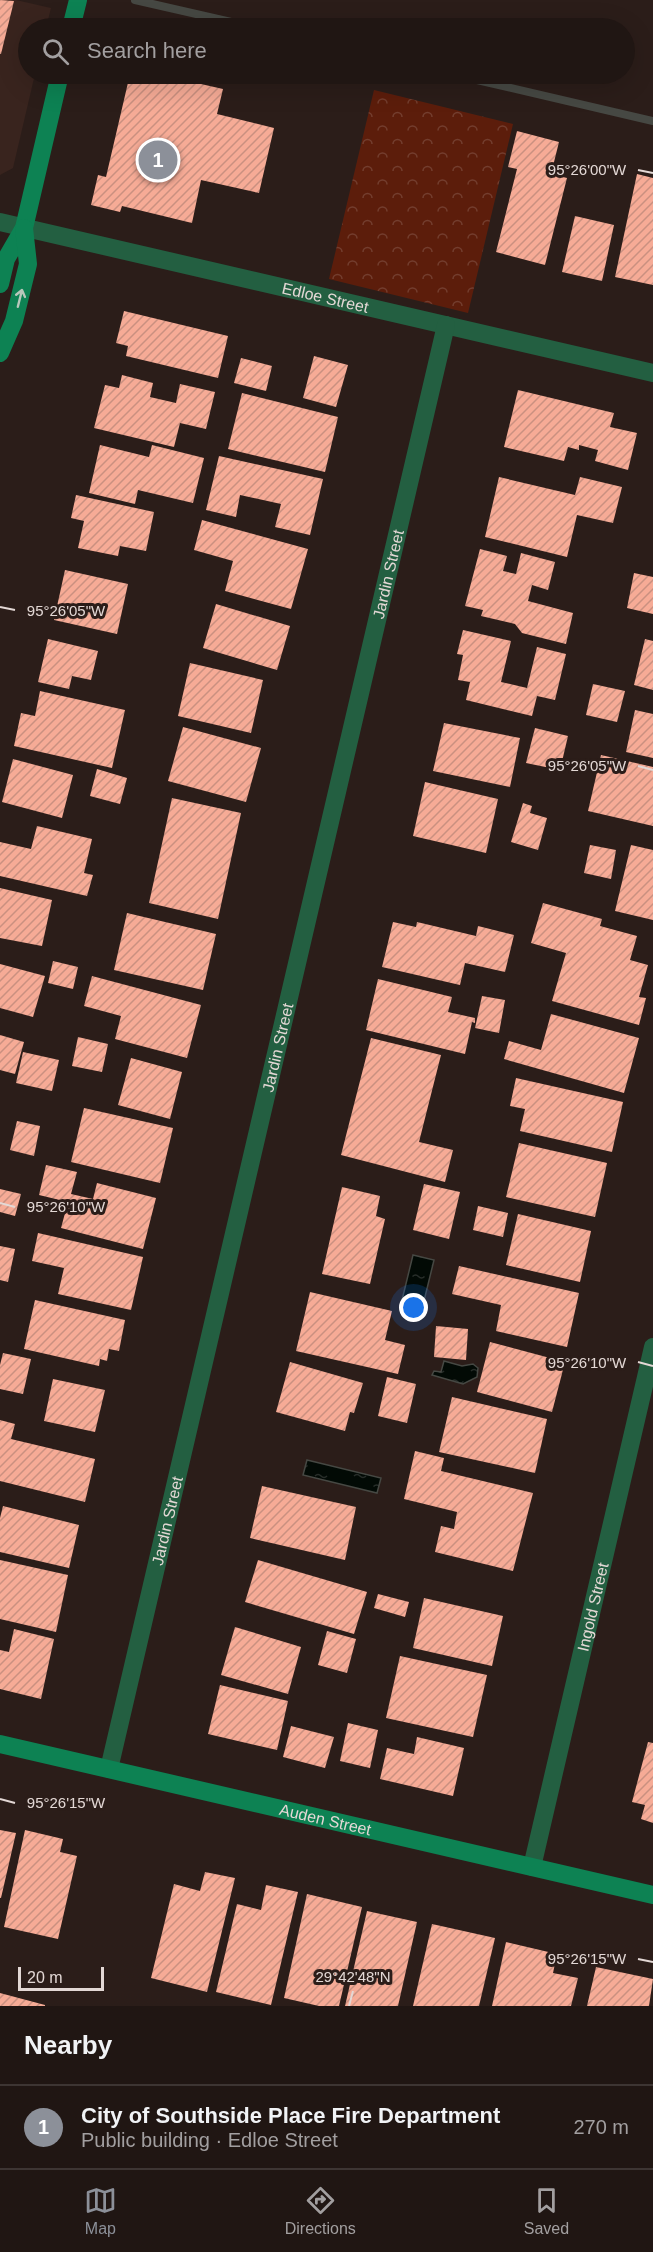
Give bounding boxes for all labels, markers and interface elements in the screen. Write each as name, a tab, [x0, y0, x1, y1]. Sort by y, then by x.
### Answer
search box	[18, 18, 635, 84]
icon: search	[39, 35, 72, 68]
text: Search here	[87, 38, 207, 63]
pin: 1	[138, 138, 178, 182]
text: 95°26'00"W	[548, 161, 627, 178]
street label: Edloe Street	[280, 280, 371, 316]
one-way arrow	[14, 289, 26, 308]
street label: Jardin Street	[370, 528, 407, 620]
text: 95°26'05"W	[27, 602, 106, 619]
text: 95°26'05"W	[548, 757, 627, 774]
street label: Jardin Street	[259, 1001, 297, 1094]
text: 95°26'10"W	[27, 1198, 106, 1215]
your location	[399, 1293, 428, 1322]
text: 95°26'10"W	[548, 1354, 627, 1371]
street label: Jardin Street	[149, 1474, 186, 1567]
street label: Ingold Street	[574, 1560, 612, 1653]
text: 95°26'15"W	[27, 1794, 106, 1811]
street label: Auden Street	[278, 1801, 373, 1839]
text: 95°26'15"W	[548, 1950, 627, 1967]
scale bar	[18, 1964, 104, 1992]
text: 29°42'48"N	[315, 1968, 391, 1985]
text: 20 m	[27, 1969, 63, 1986]
text: Nearby	[24, 2030, 112, 2060]
text: City of Southside Place Fire Department	[81, 2103, 500, 2128]
text: 1	[38, 2116, 49, 2138]
text: 270 m	[573, 2116, 629, 2138]
text: Public building · Edloe Street	[81, 2129, 338, 2151]
tab: Map	[84, 2184, 117, 2238]
tab: Directions	[285, 2184, 356, 2238]
tab: Saved	[524, 2184, 569, 2238]

